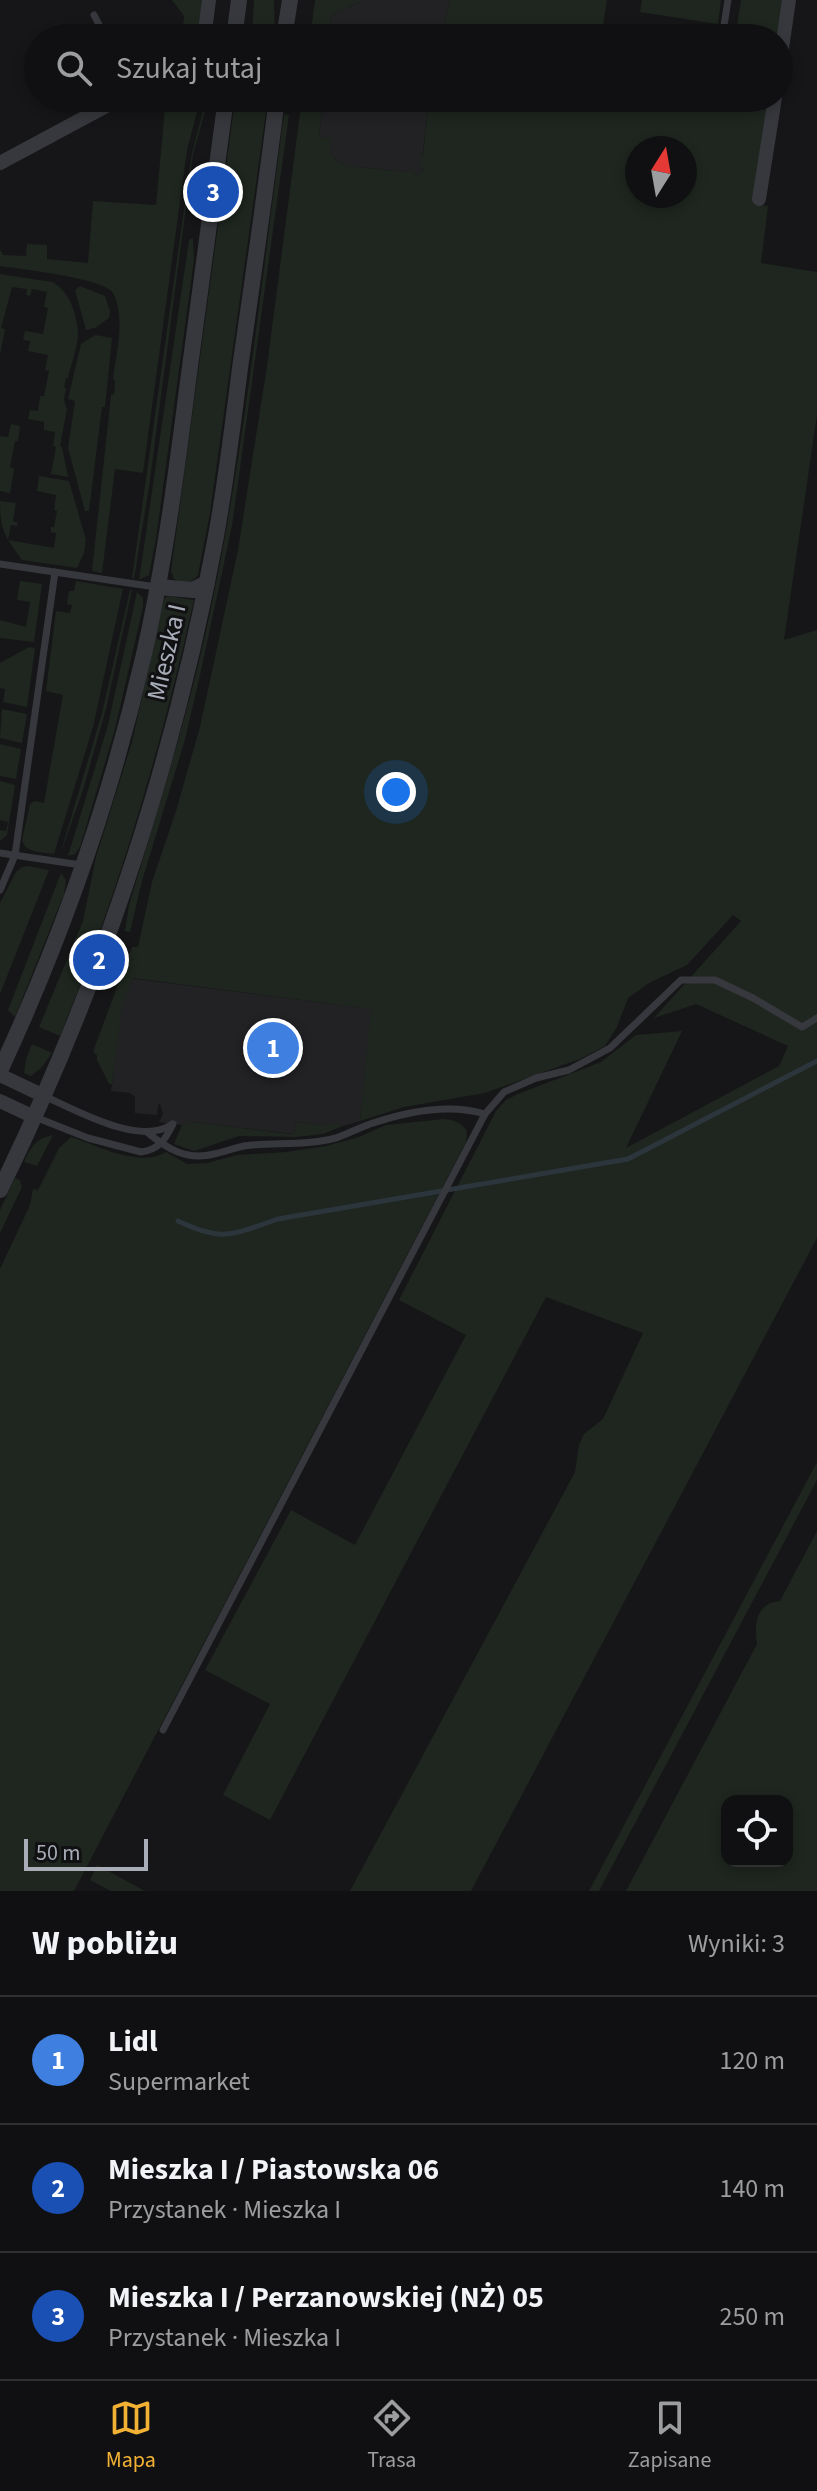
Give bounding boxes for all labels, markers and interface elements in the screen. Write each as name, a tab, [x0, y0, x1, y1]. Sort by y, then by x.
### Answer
search box	[24, 24, 793, 112]
icon: search	[52, 46, 96, 90]
text: Szukaj tutaj	[116, 47, 262, 90]
north arrow	[625, 136, 697, 208]
pin: 3	[187, 162, 239, 222]
street label: Mieszka I	[137, 600, 196, 704]
your location	[376, 772, 416, 812]
pin: 2	[73, 930, 125, 990]
pin: 1	[247, 1018, 299, 1078]
map controls	[721, 1795, 793, 1867]
button: locate	[721, 1795, 793, 1867]
scale bar	[24, 1835, 148, 1871]
text: 50 m	[36, 1837, 81, 1869]
text: W pobliżu	[32, 1919, 178, 1968]
text: Wyniki: 3	[688, 1925, 785, 1962]
text: Lidl	[108, 2020, 158, 2063]
text: 1	[51, 2042, 65, 2079]
text: 120 m	[719, 2042, 785, 2079]
text: Supermarket	[108, 2063, 250, 2100]
text: Mieszka I / Piastowska 06	[108, 2148, 439, 2191]
text: 2	[51, 2170, 65, 2207]
text: 140 m	[719, 2170, 785, 2207]
text: Przystanek · Mieszka I	[108, 2191, 341, 2228]
text: Mieszka I / Perzanowskiej (NŻ) 05	[108, 2276, 544, 2319]
text: 3	[51, 2298, 65, 2335]
text: 250 m	[719, 2298, 785, 2335]
text: Przystanek · Mieszka I	[108, 2319, 341, 2356]
tab: Mapa	[106, 2396, 156, 2476]
tab: Trasa	[367, 2396, 416, 2476]
tab: Zapisane	[628, 2396, 711, 2476]

